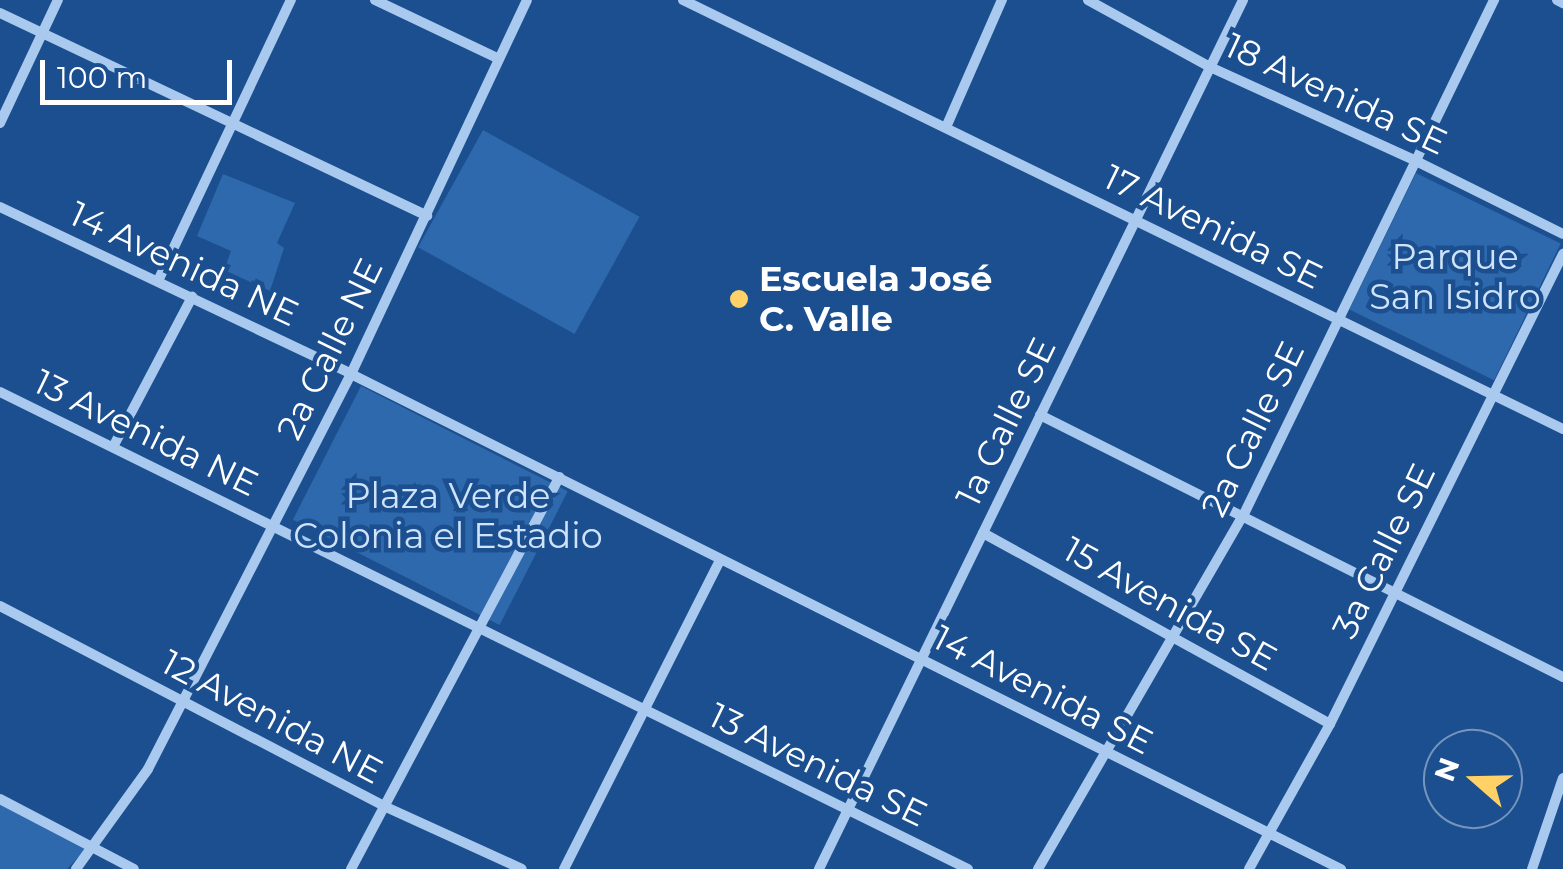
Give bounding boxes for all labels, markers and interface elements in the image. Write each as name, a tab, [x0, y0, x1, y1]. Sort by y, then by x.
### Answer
street label: 18 Avenida SE	[1219, 24, 1453, 164]
scale bar	[45, 40, 238, 102]
text: 100 m	[57, 59, 147, 96]
street label: 17 Avenida SE	[1097, 156, 1329, 298]
street label: 14 Avenida NE	[63, 193, 305, 335]
park label: Parque San Isidro	[1369, 236, 1541, 318]
street label: 2a Calle NE	[268, 252, 392, 446]
place label: Escuela José C. Valle	[759, 258, 992, 340]
marker: Escuela José C. Valle	[728, 288, 750, 310]
street label: 1a Calle SE	[947, 331, 1065, 513]
street label: 2a Calle SE	[1193, 335, 1313, 523]
street label: 13 Avenida NE	[27, 361, 265, 505]
street label: 3a Calle SE	[1324, 457, 1444, 645]
park label: Plaza Verde Colonia el Estadio	[293, 475, 603, 557]
street label: 15 Avenida SE	[1056, 528, 1284, 680]
street label: 14 Avenida SE	[926, 617, 1160, 763]
street label: 12 Avenida NE	[154, 641, 390, 793]
street label: 13 Avenida SE	[702, 694, 934, 836]
north arrow	[1423, 729, 1523, 829]
text: N	[1427, 753, 1467, 786]

